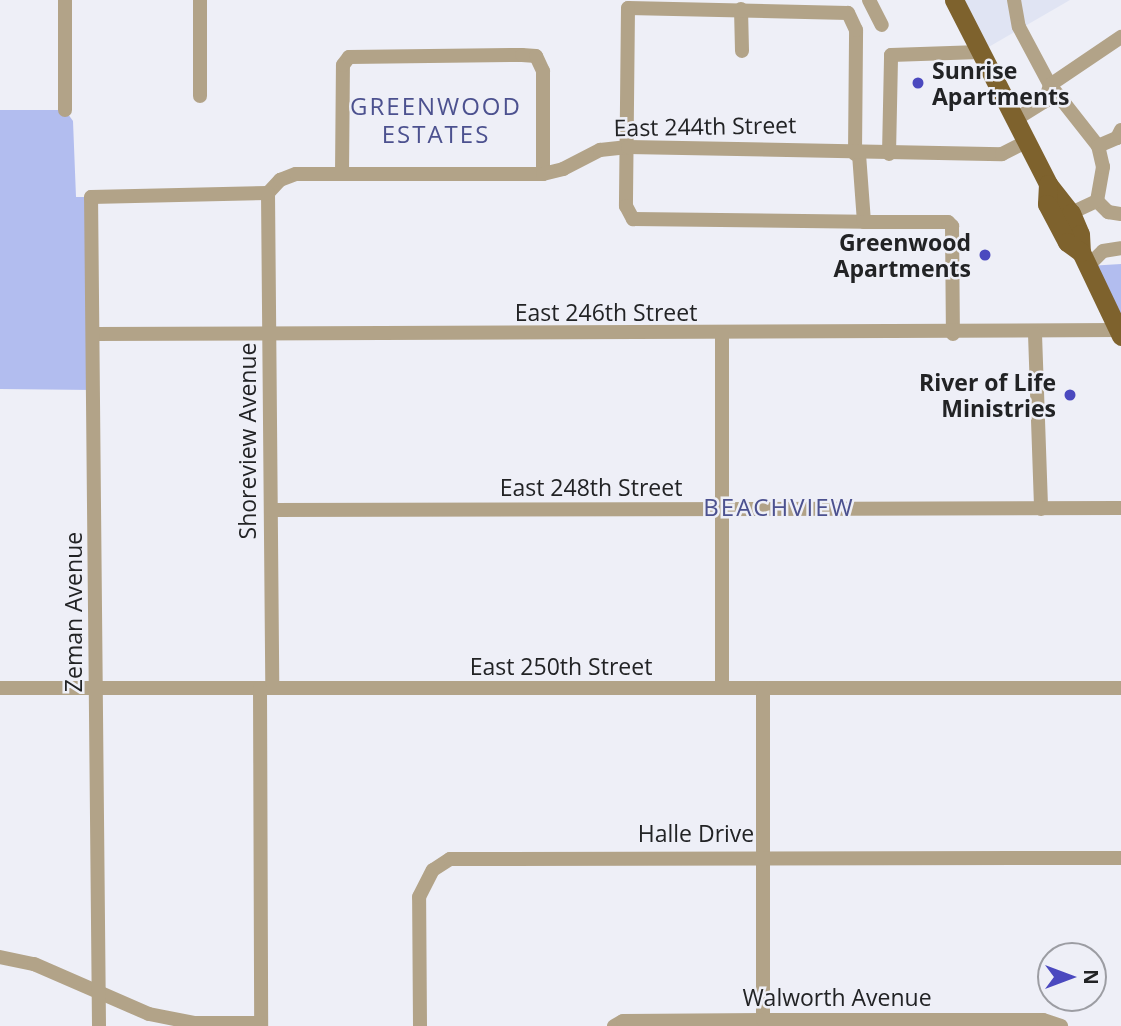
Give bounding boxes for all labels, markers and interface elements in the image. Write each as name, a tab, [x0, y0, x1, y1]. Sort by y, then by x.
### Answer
place label: Sunrise Apartments	[932, 56, 1069, 110]
marker: Sunrise Apartments	[910, 75, 926, 91]
district label: GREENWOOD ESTATES	[351, 92, 521, 148]
street label: East 244th Street	[613, 111, 797, 141]
place label: Greenwood Apartments	[834, 228, 971, 282]
marker: Greenwood Apartments	[977, 247, 993, 263]
street label: East 246th Street	[515, 298, 697, 326]
street label: Shoreview Avenue	[233, 343, 261, 539]
place label: River of Life Ministries	[919, 368, 1056, 422]
marker: River of Life Ministries	[1062, 387, 1078, 403]
street label: East 248th Street	[500, 473, 682, 501]
district label: BEACHVIEW	[704, 493, 854, 521]
street label: Zeman Avenue	[59, 532, 87, 692]
street label: East 250th Street	[470, 652, 652, 680]
street label: Halle Drive	[638, 819, 754, 847]
north arrow	[1037, 942, 1107, 1012]
text: N	[1078, 969, 1104, 985]
street label: Walworth Avenue	[742, 983, 932, 1011]

